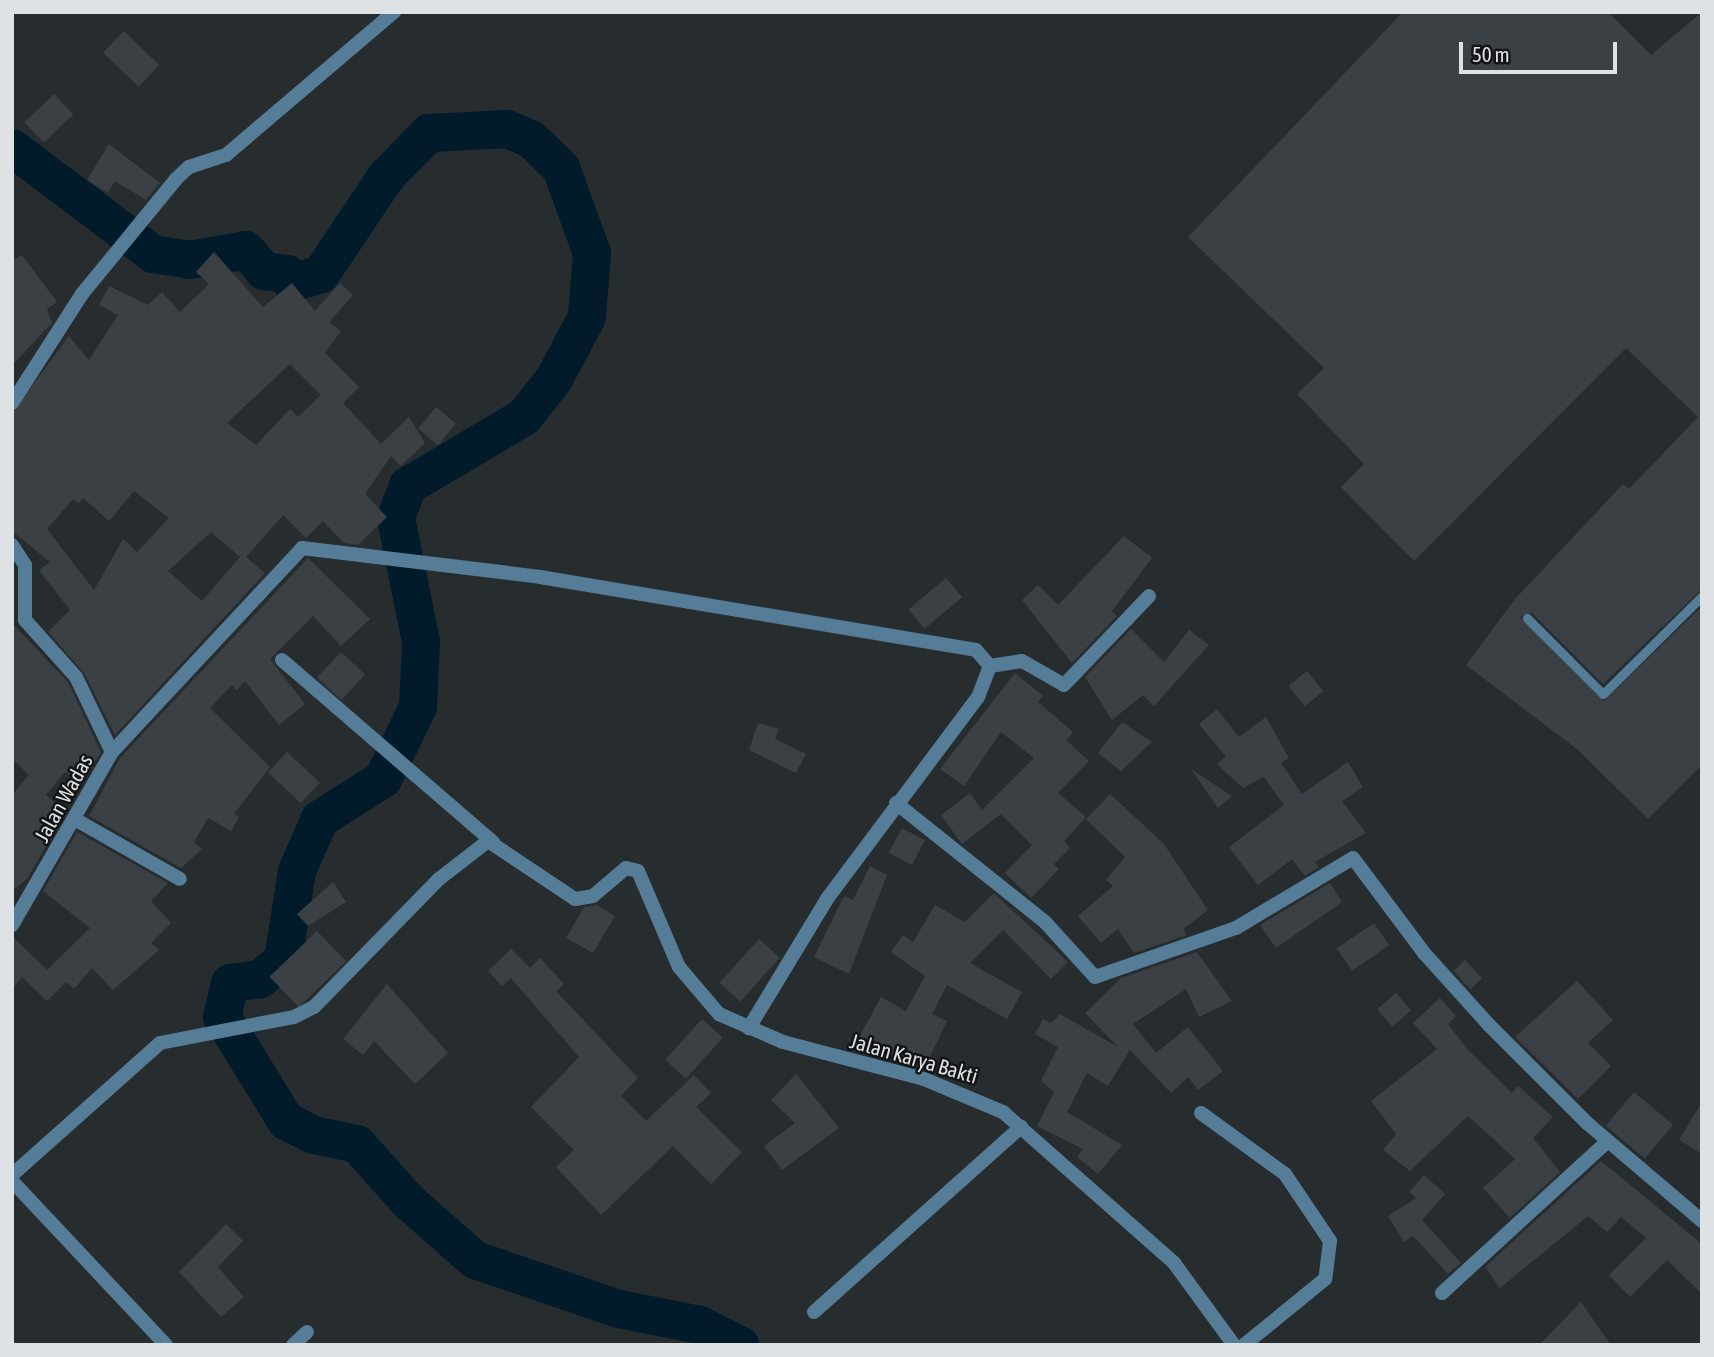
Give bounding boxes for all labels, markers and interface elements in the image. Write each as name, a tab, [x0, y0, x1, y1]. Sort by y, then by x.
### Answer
scale bar	[1462, 28, 1620, 72]
text: 50 m	[1472, 42, 1510, 66]
street label: Jalan Wadas	[29, 750, 97, 846]
street label: Jalan Karya Bakti	[847, 1028, 981, 1088]

